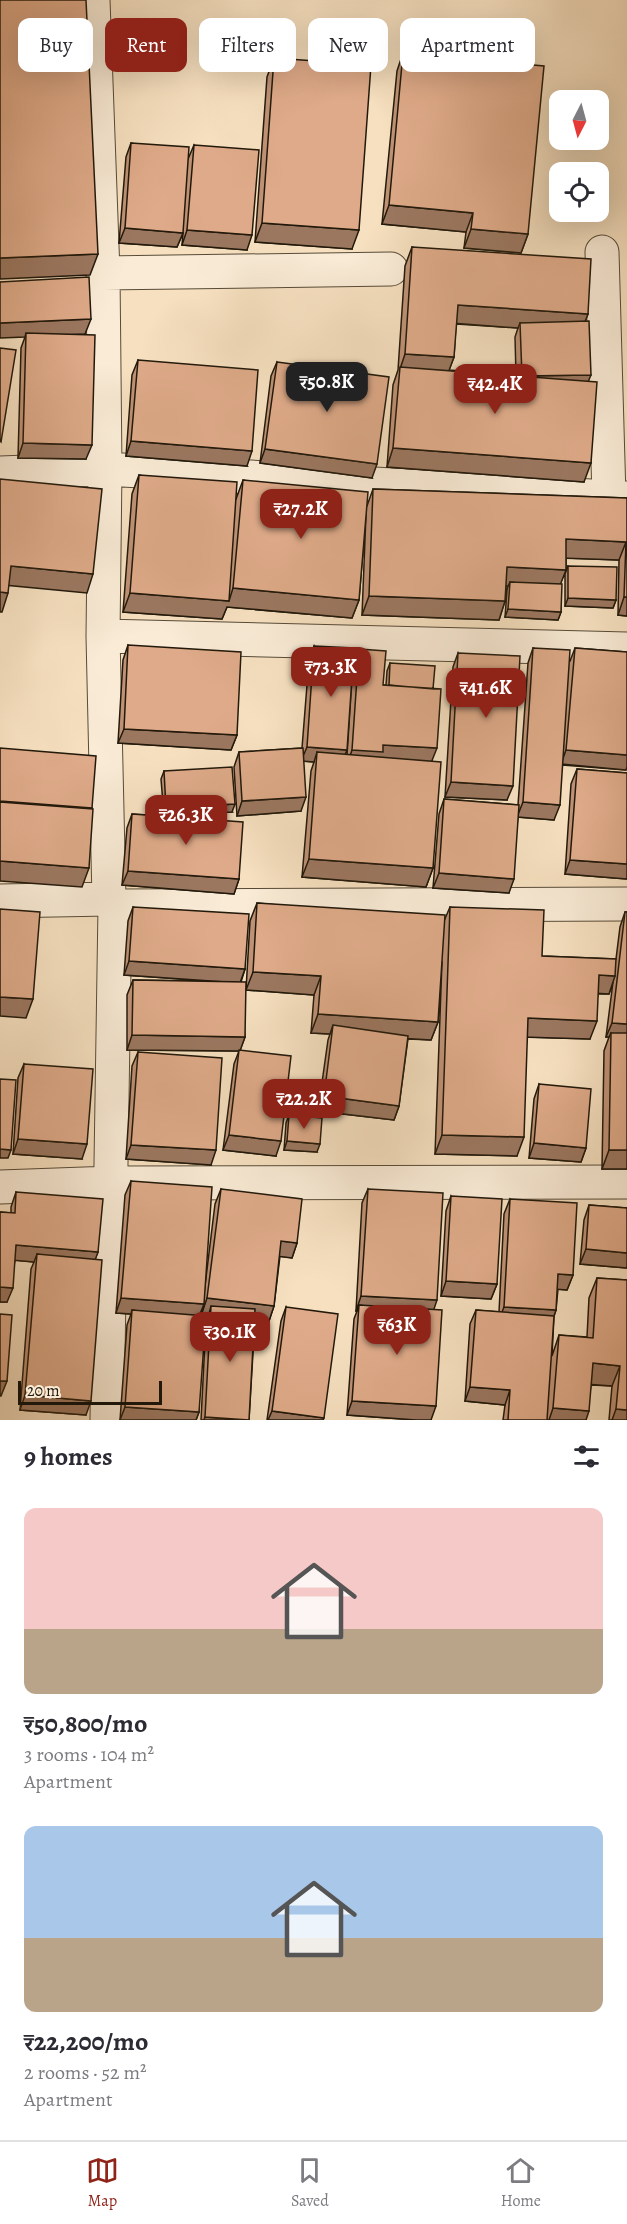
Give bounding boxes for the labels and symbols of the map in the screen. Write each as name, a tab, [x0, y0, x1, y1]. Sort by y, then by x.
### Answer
north arrow	[549, 90, 609, 150]
pin: ₹50.8K	[278, 362, 376, 413]
pin: ₹42.4K	[446, 364, 544, 415]
pin: ₹27.2K	[252, 489, 350, 540]
pin: ₹73.3K	[282, 647, 380, 698]
pin: ₹41.6K	[437, 668, 535, 719]
pin: ₹26.3K	[137, 795, 235, 846]
pin: ₹22.2K	[255, 1079, 353, 1130]
pin: ₹63K	[361, 1305, 433, 1356]
pin: ₹30.1K	[181, 1312, 279, 1363]
scale bar	[18, 1378, 162, 1406]

